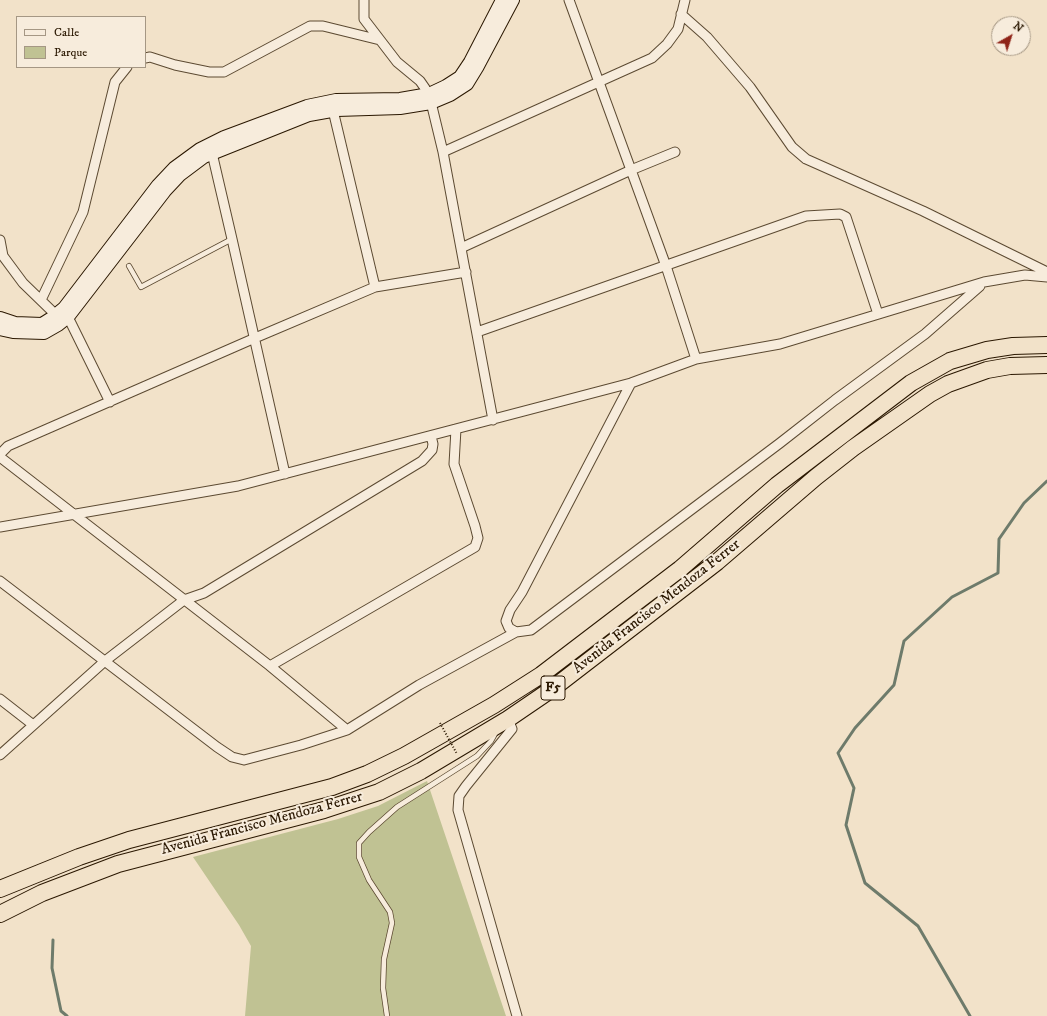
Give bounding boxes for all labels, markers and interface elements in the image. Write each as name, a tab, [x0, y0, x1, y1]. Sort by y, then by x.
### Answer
legend	[16, 16, 146, 68]
north arrow	[991, 16, 1031, 56]
text: N	[1010, 19, 1026, 36]
text: Calle	[54, 25, 79, 40]
text: Parque	[54, 45, 87, 60]
street label: Avenida Francisco Mendoza Ferrer	[570, 536, 744, 678]
road number: F5	[541, 676, 565, 700]
street label: Avenida Francisco Mendoza Ferrer	[159, 788, 365, 860]

